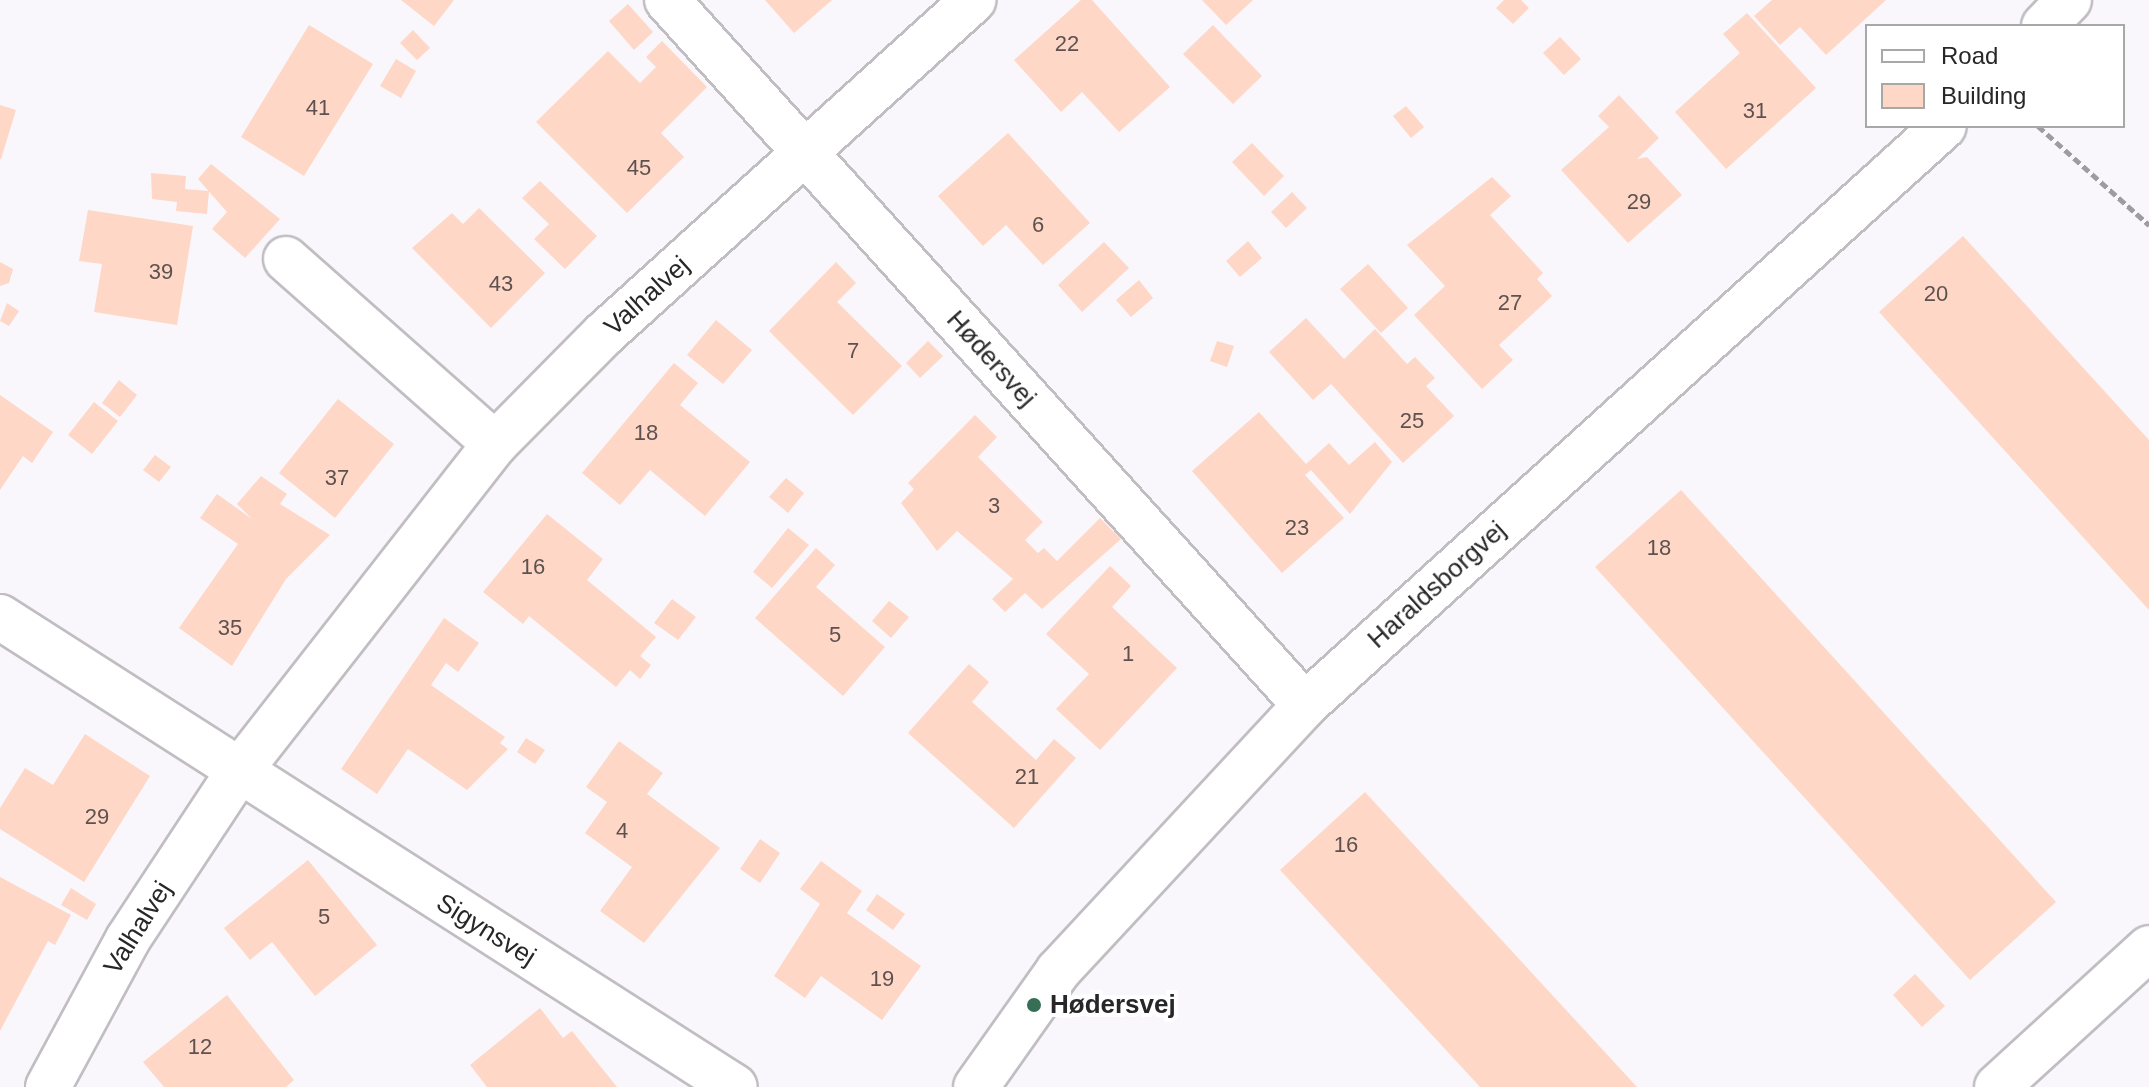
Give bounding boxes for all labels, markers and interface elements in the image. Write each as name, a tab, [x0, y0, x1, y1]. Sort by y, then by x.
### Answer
legend	[1865, 24, 2125, 128]
house number: 22	[1055, 31, 1079, 57]
text: Road	[1941, 42, 1998, 69]
text: Building	[1941, 82, 2026, 109]
house number: 41	[306, 95, 330, 121]
house number: 31	[1743, 98, 1767, 124]
house number: 45	[627, 155, 651, 181]
house number: 29	[1627, 189, 1651, 215]
house number: 6	[1032, 212, 1044, 238]
street label: Valhalvej	[598, 250, 696, 342]
house number: 39	[149, 259, 173, 285]
house number: 43	[489, 271, 513, 297]
house number: 20	[1924, 281, 1948, 307]
house number: 27	[1498, 290, 1522, 316]
street label: Hødersvej	[940, 305, 1042, 413]
house number: 7	[847, 338, 859, 364]
house number: 25	[1400, 408, 1424, 434]
house number: 18	[634, 420, 658, 446]
house number: 37	[325, 465, 349, 491]
house number: 3	[988, 493, 1000, 519]
house number: 23	[1285, 515, 1309, 541]
street label: Haraldsborgvej	[1362, 515, 1512, 655]
house number: 18	[1647, 535, 1671, 561]
house number: 16	[521, 554, 545, 580]
house number: 35	[218, 615, 242, 641]
house number: 5	[829, 622, 841, 648]
house number: 1	[1122, 641, 1134, 667]
house number: 21	[1015, 764, 1039, 790]
house number: 29	[85, 804, 109, 830]
house number: 4	[616, 818, 628, 844]
house number: 16	[1334, 832, 1358, 858]
street label: Valhalvej	[97, 876, 179, 980]
street label: Sigynsvej	[431, 887, 541, 973]
house number: 5	[318, 904, 330, 930]
house number: 19	[870, 966, 894, 992]
place label: Hødersvej	[1050, 989, 1176, 1021]
marker: Hødersvej	[1025, 996, 1043, 1014]
house number: 12	[188, 1034, 212, 1060]

